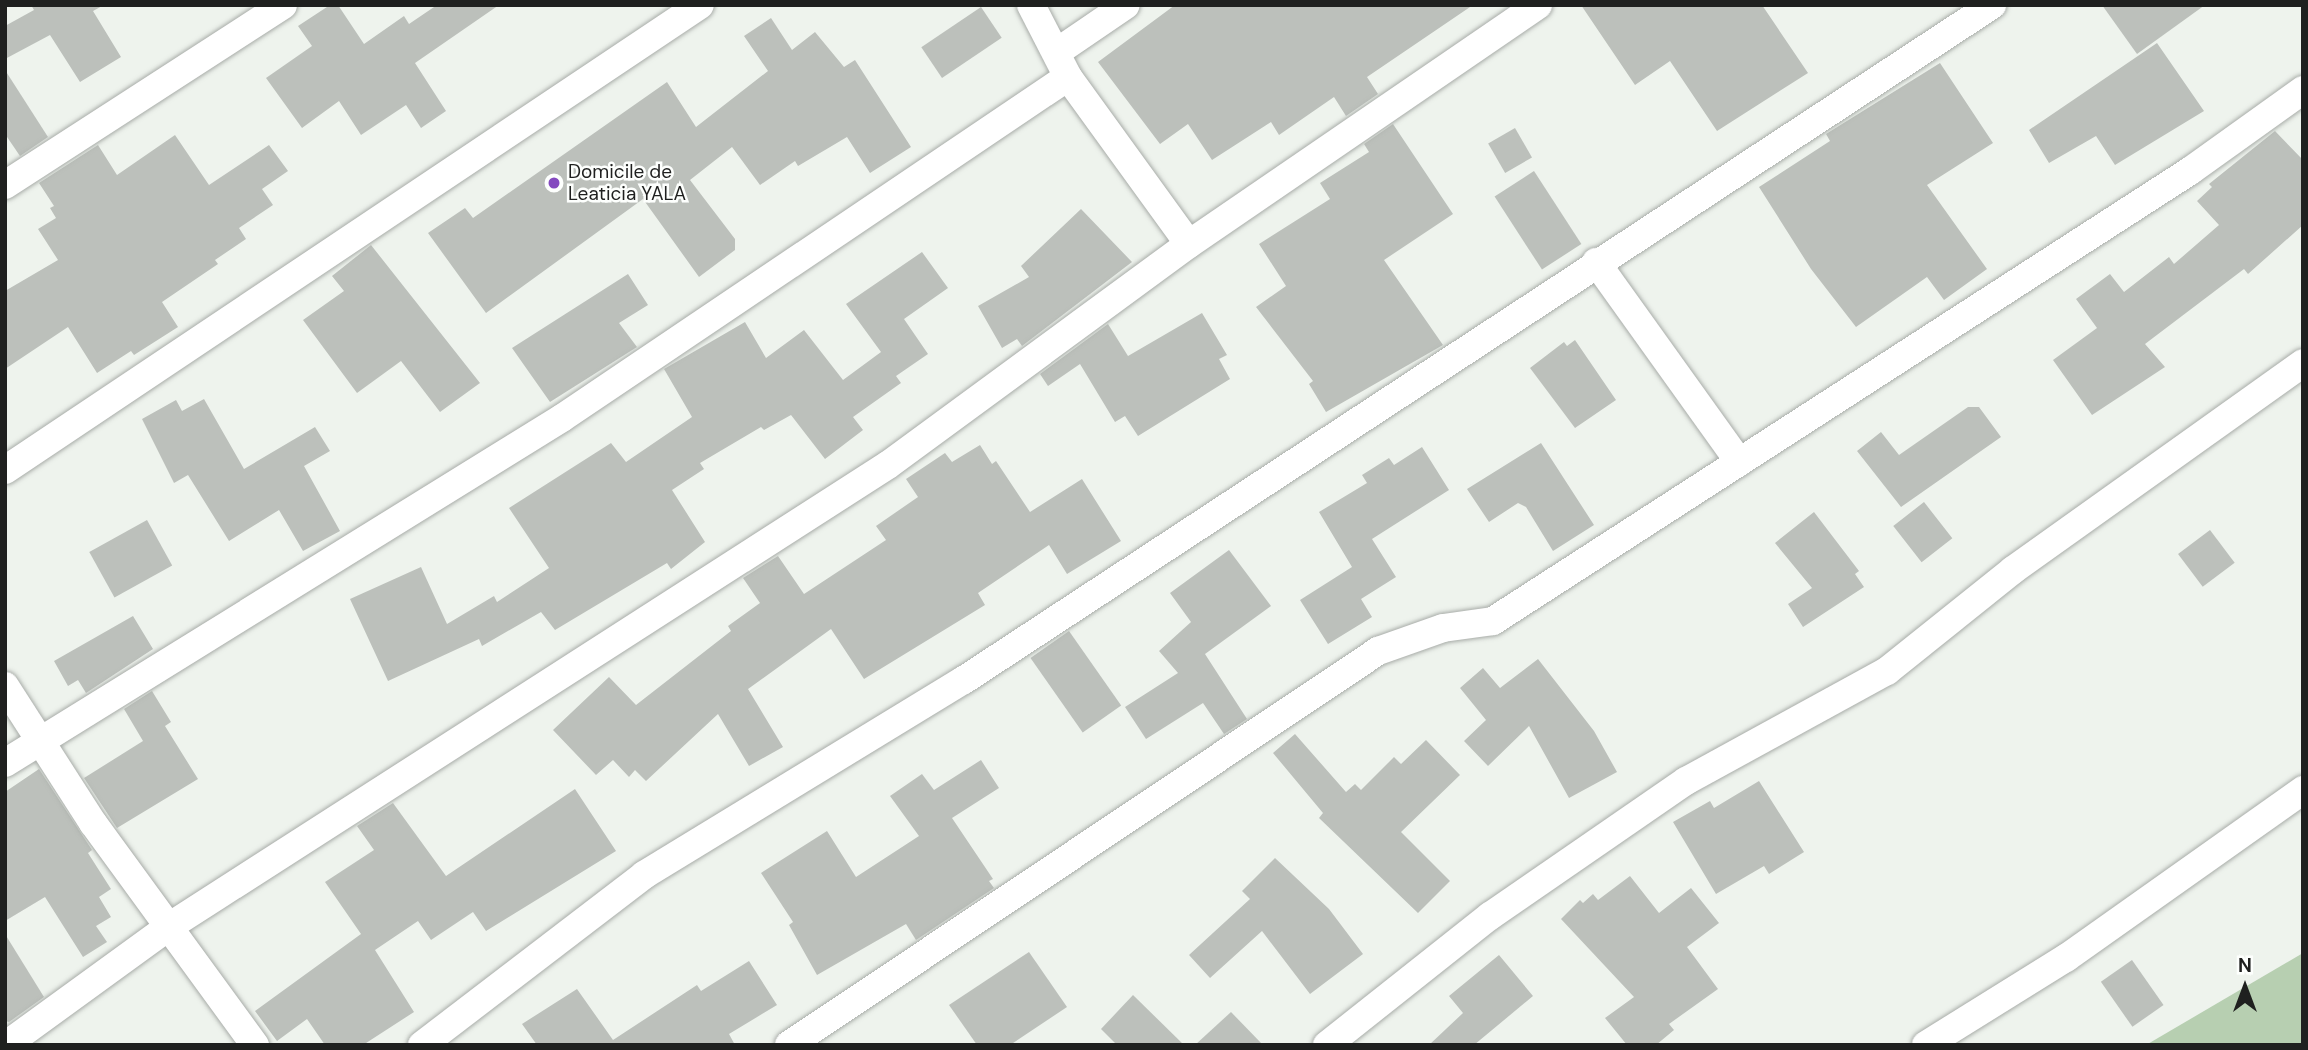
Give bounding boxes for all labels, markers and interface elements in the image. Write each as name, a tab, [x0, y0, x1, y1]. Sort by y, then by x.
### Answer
place label: Domicile de Leaticia YALA	[568, 161, 686, 205]
marker: Domicile de Leaticia YALA	[546, 175, 562, 191]
north arrow	[2210, 952, 2280, 1022]
text: N	[2238, 953, 2252, 978]

